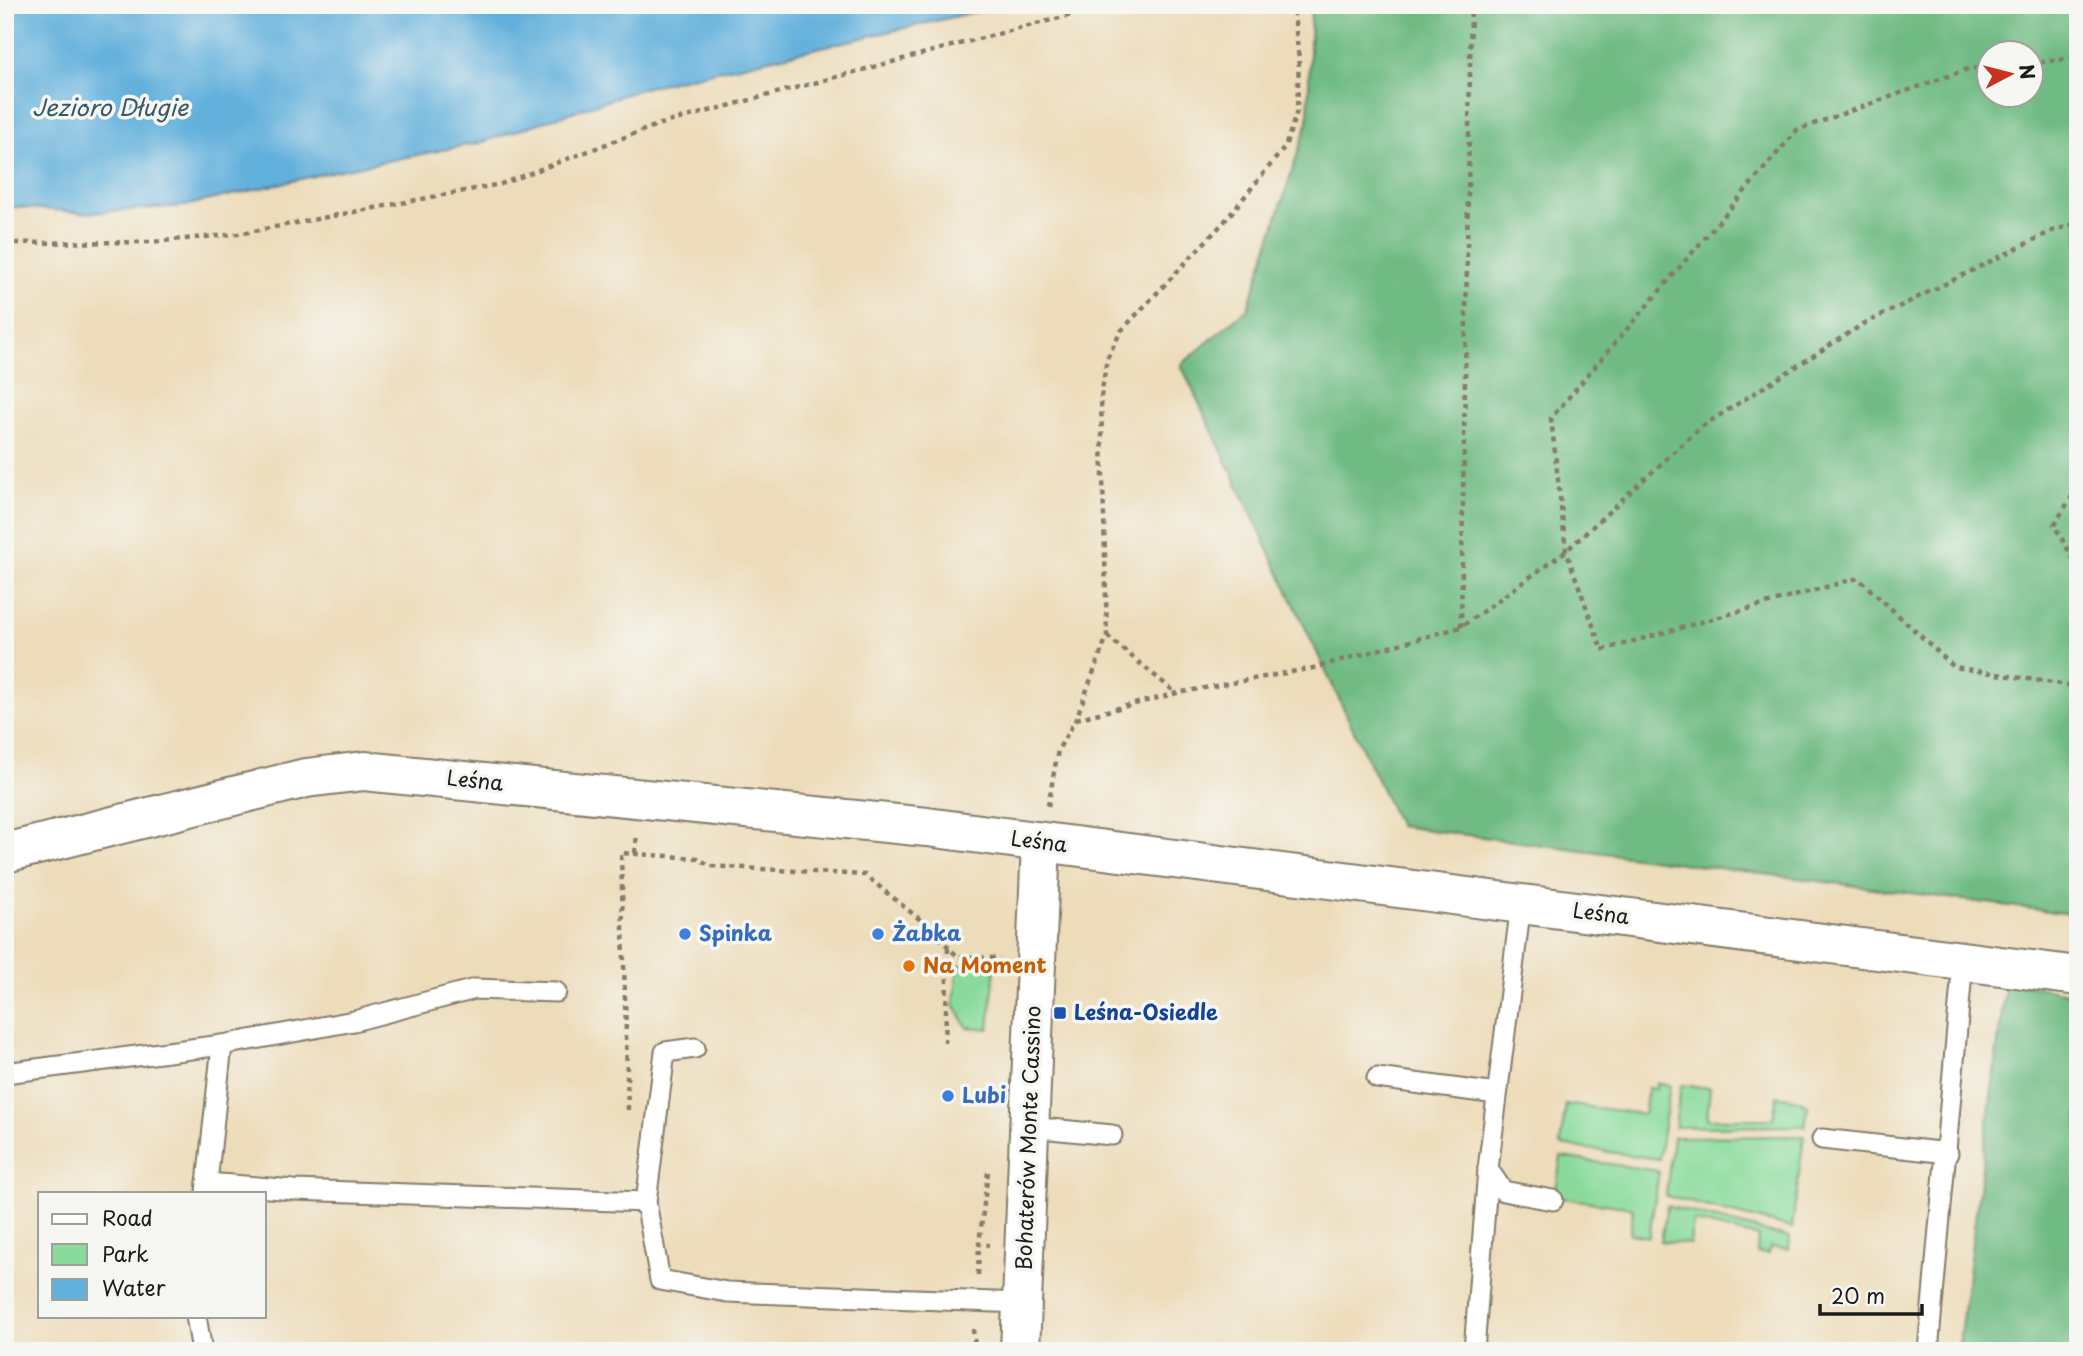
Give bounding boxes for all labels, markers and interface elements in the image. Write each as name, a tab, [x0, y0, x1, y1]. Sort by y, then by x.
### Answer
north arrow	[1974, 38, 2044, 108]
text: N	[2013, 63, 2043, 81]
water label: Jezioro Długie	[32, 89, 190, 124]
street label: Leśna	[445, 760, 505, 798]
street label: Leśna	[1009, 821, 1069, 859]
street label: Leśna	[1571, 893, 1631, 931]
place label: Spinka	[699, 916, 772, 948]
place label: Żabka	[892, 916, 961, 948]
marker: Spinka	[677, 926, 693, 942]
marker: Żabka	[870, 926, 886, 942]
place label: Na Moment	[923, 948, 1047, 980]
marker: Na Moment	[901, 958, 917, 974]
place label: Leśna-Osiedle	[1074, 995, 1218, 1027]
street label: Bohaterów Monte Cassino	[1006, 1005, 1048, 1271]
marker: Leśna-Osiedle	[1052, 1005, 1068, 1021]
place label: Lubi	[962, 1078, 1006, 1110]
marker: Lubi	[940, 1088, 956, 1104]
legend	[38, 1192, 266, 1318]
text: Road	[102, 1201, 153, 1233]
text: Park	[102, 1237, 149, 1269]
text: Water	[102, 1271, 166, 1303]
scale bar	[1820, 1272, 1922, 1316]
text: 20 m	[1831, 1279, 1885, 1311]

